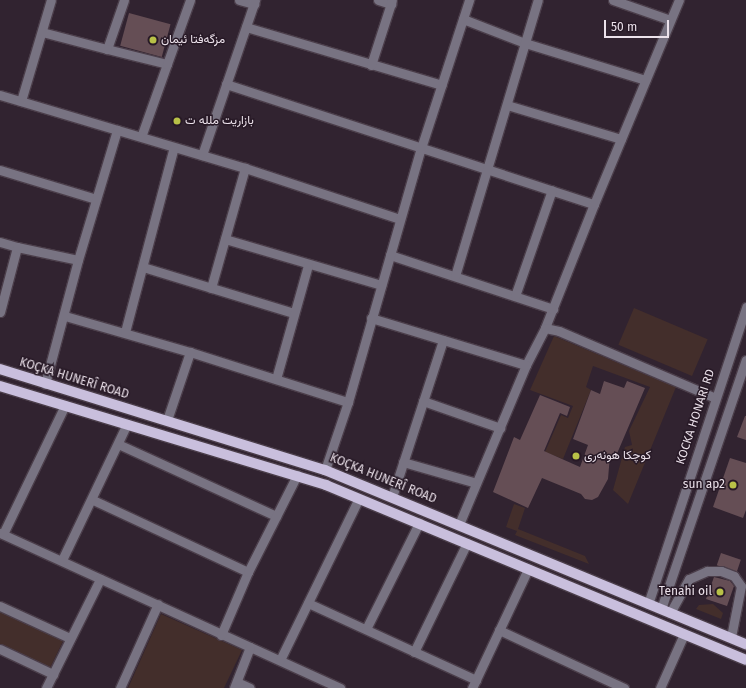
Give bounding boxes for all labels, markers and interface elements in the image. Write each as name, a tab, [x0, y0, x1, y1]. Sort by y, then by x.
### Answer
scale bar	[606, 12, 671, 38]
text: 50 m	[611, 20, 637, 34]
place label: مزگەفتا ئيمان	[161, 33, 225, 47]
marker: مزگەفتا ئيمان	[148, 35, 158, 45]
place label: بازاريت ملله ت	[185, 114, 254, 128]
marker: بازاريت ملله ت	[172, 116, 182, 126]
street label: KOÇKA HUNERÎ ROAD	[18, 355, 130, 403]
street label: KOCKA HONARI RD	[674, 367, 718, 467]
place label: كوچكا هونەری	[584, 449, 651, 463]
street label: KOÇKA HUNERÎ ROAD	[328, 451, 438, 507]
marker: كوچكا هونەری	[571, 451, 581, 461]
place label: sun ap2	[683, 478, 725, 492]
marker: sun ap2	[728, 480, 738, 490]
place label: Tenahi oil	[659, 585, 712, 599]
marker: Tenahi oil	[715, 587, 725, 597]

